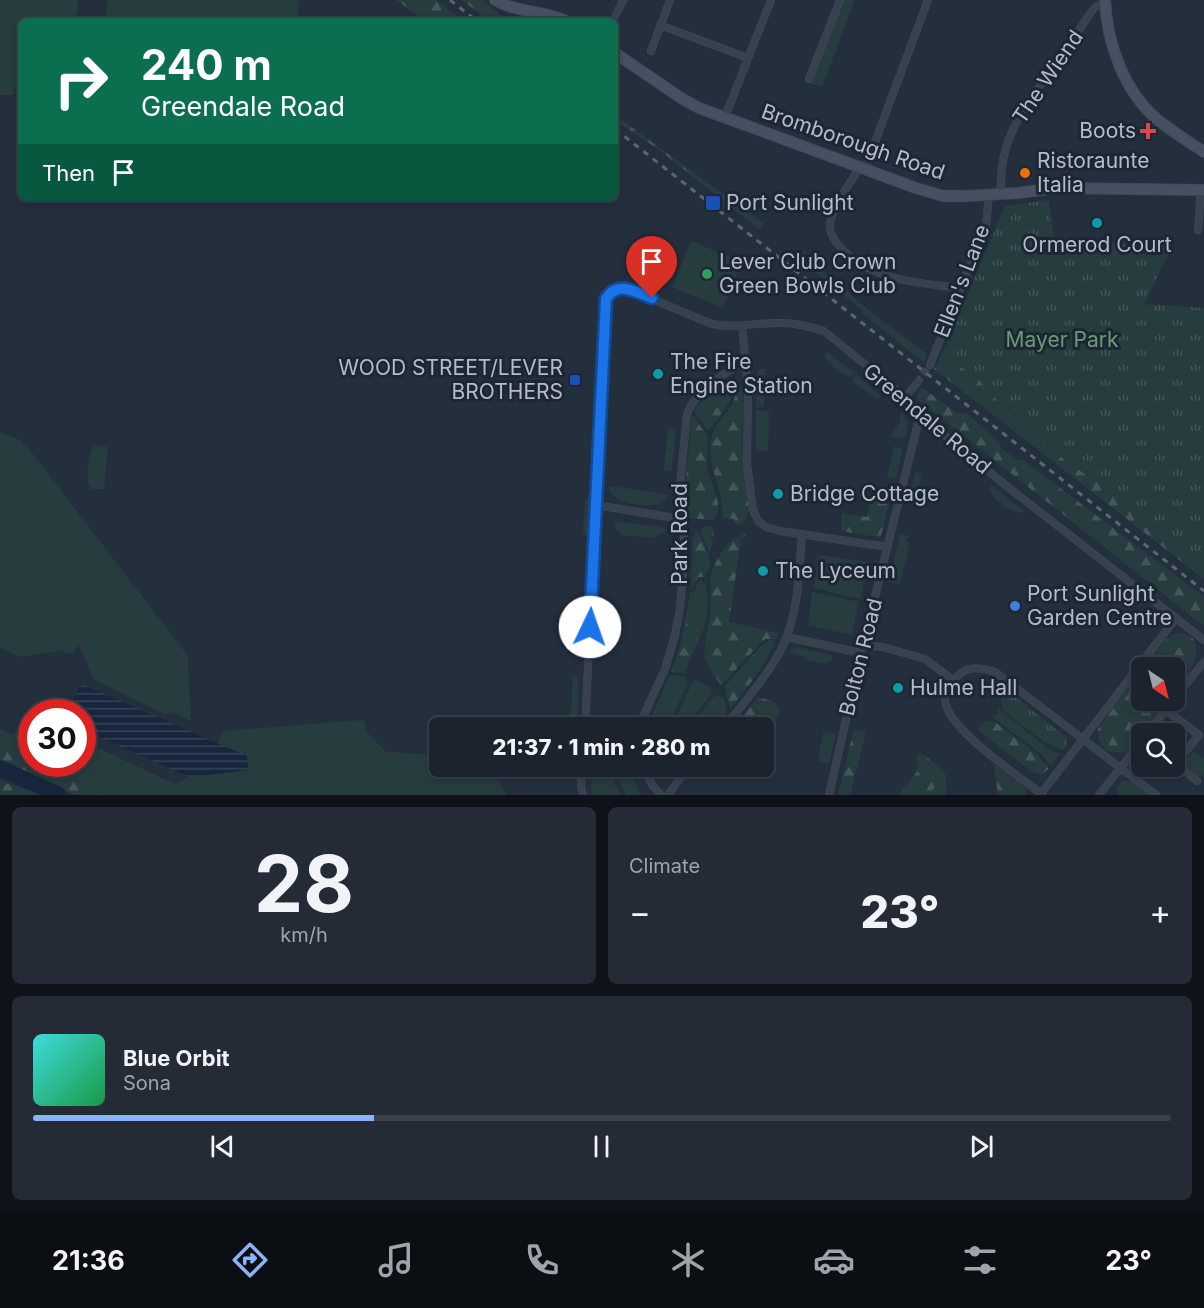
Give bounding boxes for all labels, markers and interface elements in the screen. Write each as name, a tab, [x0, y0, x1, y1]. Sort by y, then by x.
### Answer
street label: The Wiend	[1007, 25, 1088, 128]
text: 240 m	[141, 39, 272, 90]
icon: right	[42, 42, 120, 120]
text: Greendale Road	[141, 90, 345, 123]
street label: Bromborough Road	[758, 98, 948, 185]
place label: Boots	[1079, 118, 1136, 143]
marker: Boots	[1141, 124, 1155, 138]
place label: Ristoraunte Italia	[1037, 148, 1149, 197]
icon: arrive	[107, 156, 140, 189]
text: Then	[42, 160, 95, 186]
marker: Ristoraunte Italia	[1018, 166, 1032, 180]
place label: Port Sunlight	[726, 190, 854, 215]
marker: Port Sunlight	[704, 194, 722, 212]
marker: Ormerod Court	[1090, 216, 1104, 230]
street label: Ellen's Lane	[929, 221, 995, 341]
place label: Ormerod Court	[1022, 232, 1172, 257]
pin	[626, 236, 677, 298]
icon: arrive	[635, 245, 668, 278]
place label: Lever Club Crown Green Bowls Club	[719, 249, 896, 298]
marker: Lever Club Crown Green Bowls Club	[700, 267, 714, 281]
park label: Mayer Park	[1006, 327, 1119, 352]
place label: The Fire Engine Station	[670, 349, 813, 398]
place label: WOOD STREET/LEVER BROTHERS	[338, 355, 563, 404]
street label: Greendale Road	[859, 358, 996, 479]
marker: The Fire Engine Station	[651, 367, 665, 381]
marker: WOOD STREET/LEVER BROTHERS	[568, 373, 582, 387]
place label: Bridge Cottage	[790, 481, 939, 506]
street label: Park Road	[667, 483, 692, 585]
marker: Bridge Cottage	[771, 487, 785, 501]
place label: The Lyceum	[775, 558, 896, 583]
marker: The Lyceum	[756, 564, 770, 578]
place label: Port Sunlight Garden Centre	[1027, 581, 1172, 630]
position arrow	[558, 595, 622, 659]
street label: Bolton Road	[834, 596, 887, 718]
marker: Port Sunlight Garden Centre	[1008, 599, 1022, 613]
north arrow	[1131, 657, 1185, 711]
map controls	[1131, 657, 1185, 777]
place label: Hulme Hall	[910, 675, 1017, 700]
marker: Hulme Hall	[891, 681, 905, 695]
speed limit sign: 30	[18, 699, 96, 777]
button: search	[1131, 723, 1185, 777]
text: 21:37 · 1 min · 280 m	[493, 734, 710, 760]
text: 28	[254, 836, 354, 931]
text: Climate	[629, 854, 700, 878]
text: 23°	[861, 884, 939, 939]
text: −	[629, 892, 651, 932]
text: +	[1149, 892, 1171, 932]
text: km/h	[280, 923, 328, 947]
text: Blue Orbit	[123, 1045, 230, 1071]
text: Sona	[123, 1071, 171, 1095]
icon: previous	[206, 1130, 239, 1163]
icon: pause	[585, 1130, 618, 1163]
icon: next	[965, 1130, 998, 1163]
icon: directions	[229, 1239, 271, 1281]
icon: music	[375, 1239, 417, 1281]
icon: phone	[521, 1239, 563, 1281]
icon: climate	[667, 1239, 709, 1281]
icon: car	[813, 1239, 855, 1281]
icon: filters	[959, 1239, 1001, 1281]
text: 21:36	[52, 1244, 125, 1277]
text: 23°	[1105, 1244, 1152, 1277]

